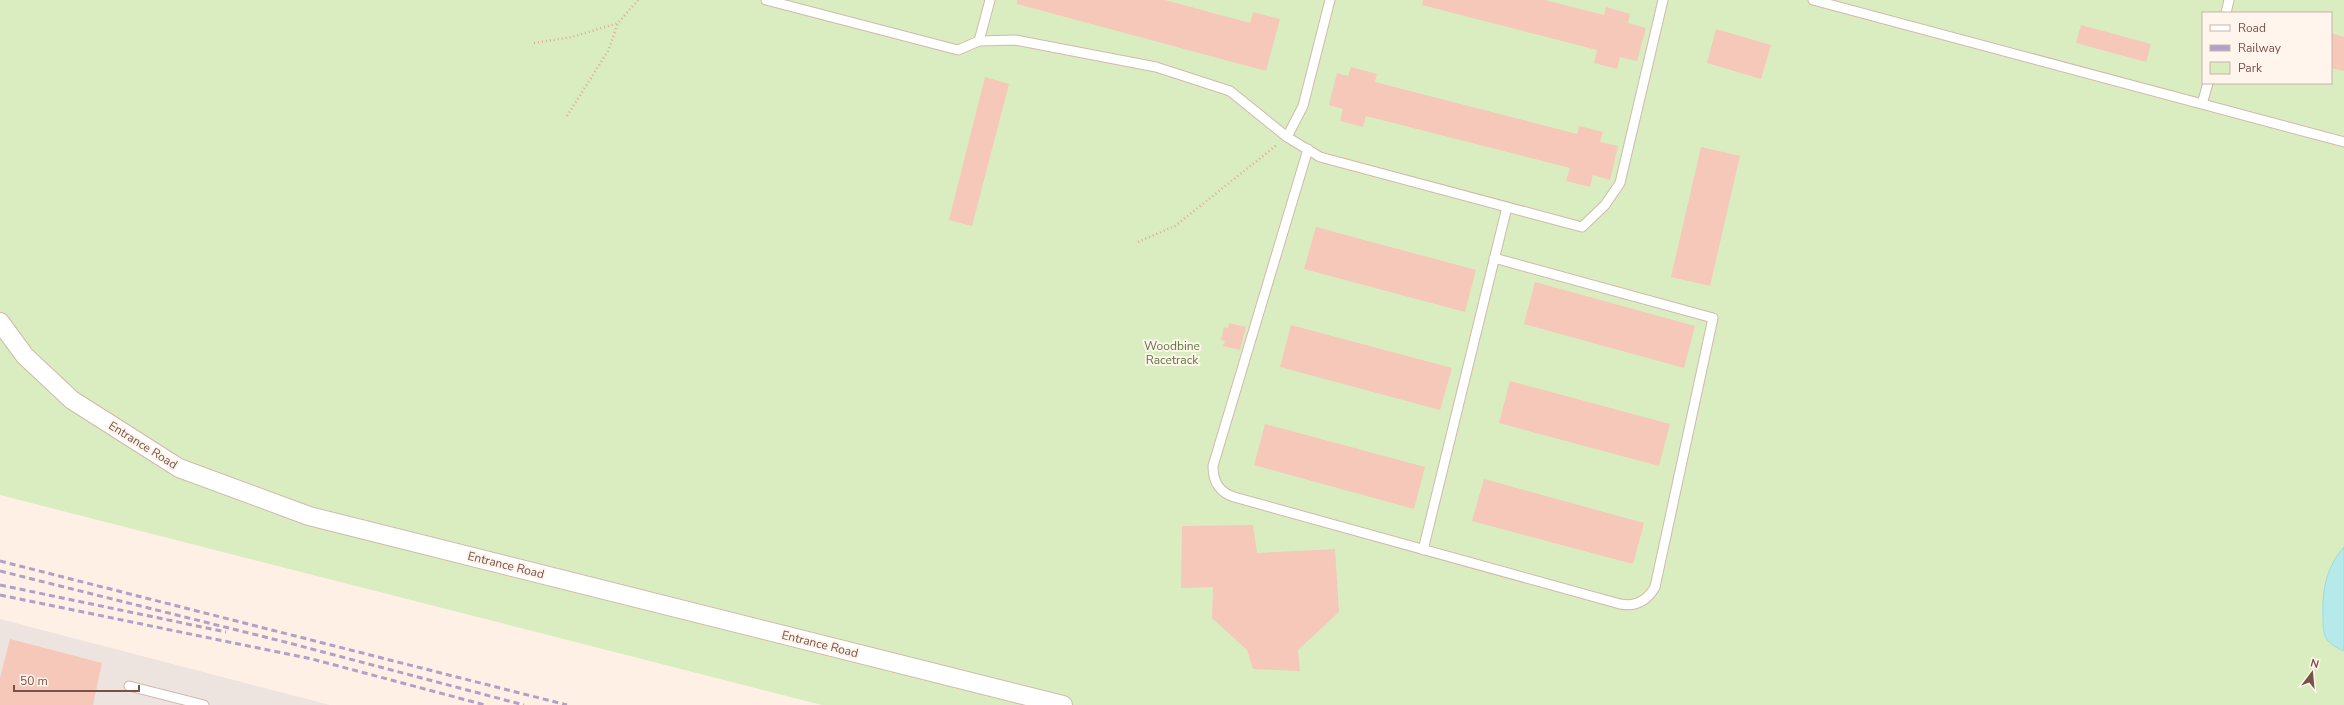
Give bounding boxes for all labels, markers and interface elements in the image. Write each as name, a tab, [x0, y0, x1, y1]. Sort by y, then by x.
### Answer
legend	[2202, 12, 2332, 84]
text: Road	[2238, 20, 2266, 36]
text: Railway	[2238, 40, 2282, 56]
text: Park	[2238, 60, 2263, 76]
park label: Woodbine Racetrack	[1144, 338, 1200, 368]
street label: Entrance Road	[106, 417, 180, 473]
street label: Entrance Road	[466, 548, 546, 582]
street label: Entrance Road	[780, 627, 860, 661]
north arrow	[2292, 653, 2332, 693]
text: N	[2309, 656, 2321, 672]
scale bar	[14, 667, 139, 693]
text: 50 m	[20, 673, 48, 689]

